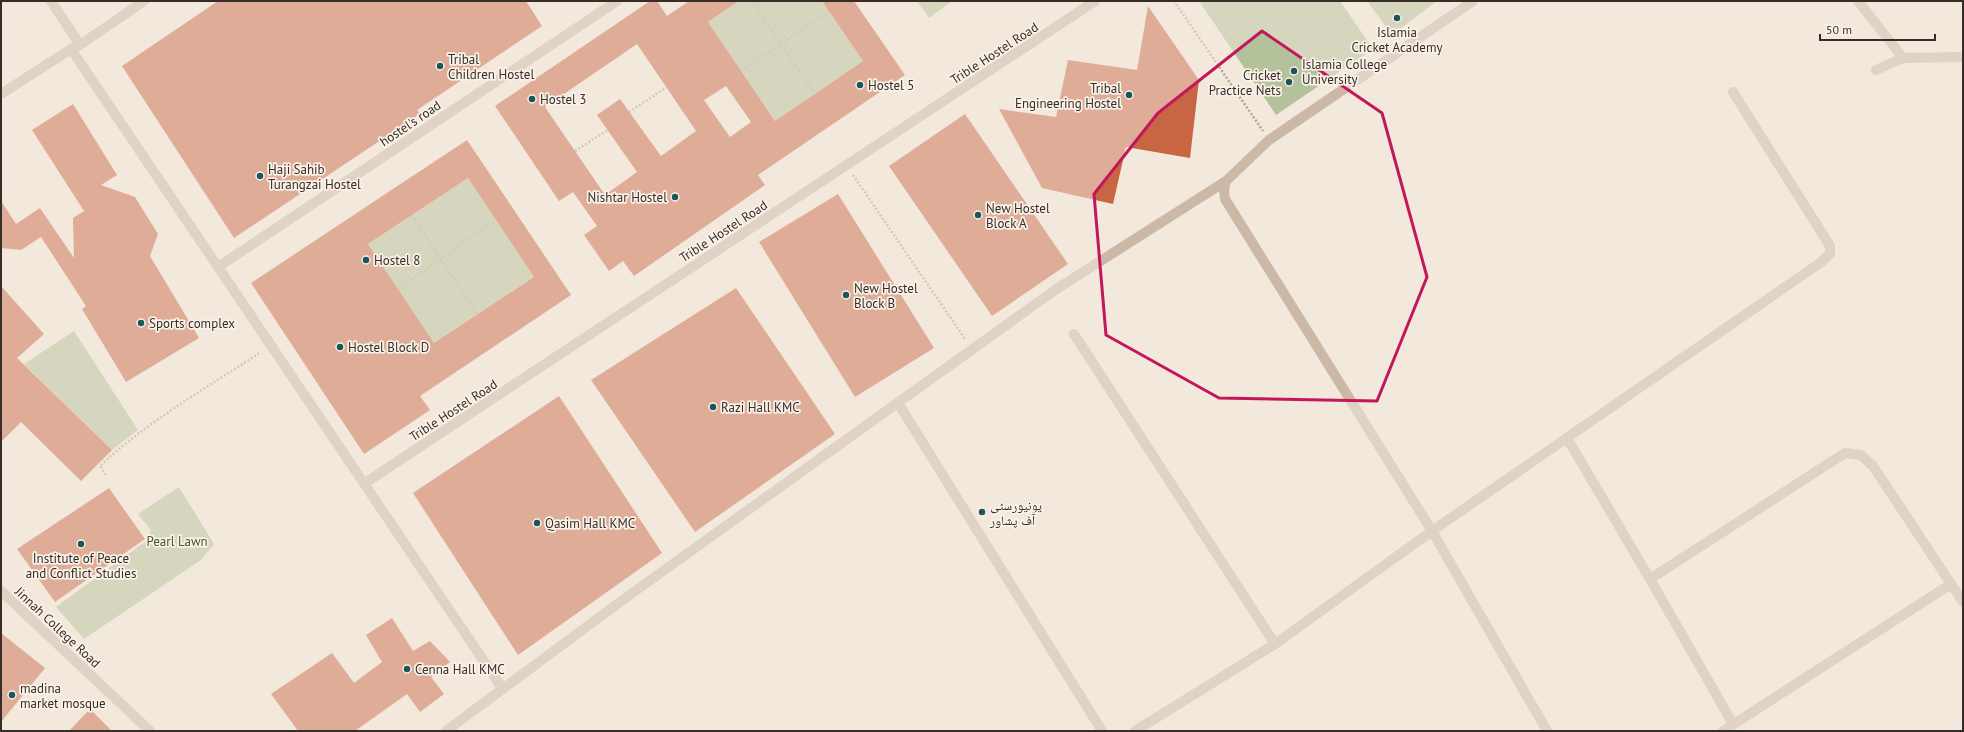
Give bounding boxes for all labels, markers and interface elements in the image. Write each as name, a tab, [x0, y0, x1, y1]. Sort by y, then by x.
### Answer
marker: Islamia Cricket Academy	[1392, 13, 1402, 23]
scale bar	[1820, 16, 1935, 42]
street label: Trible Hostel Road	[947, 19, 1041, 88]
text: 50 m	[1826, 22, 1852, 37]
place label: Islamia Cricket Academy	[1351, 24, 1443, 56]
place label: Tribal Children Hostel	[448, 51, 534, 83]
place label: Islamia College University	[1302, 56, 1387, 88]
marker: Tribal Children Hostel	[435, 61, 445, 71]
marker: Islamia College University	[1289, 66, 1299, 76]
place label: Cricket Practice Nets	[1209, 67, 1282, 99]
place label: Hostel 5	[868, 77, 914, 94]
marker: Cricket Practice Nets	[1284, 77, 1294, 87]
marker: Hostel 5	[855, 80, 865, 90]
place label: Tribal Engineering Hostel	[1015, 80, 1121, 112]
marker: Tribal Engineering Hostel	[1124, 90, 1134, 100]
place label: Hostel 3	[540, 91, 586, 108]
marker: Hostel 3	[527, 94, 537, 104]
street label: hostel's road	[376, 97, 444, 150]
place label: Haji Sahib Turangzai Hostel	[268, 161, 361, 193]
marker: Haji Sahib Turangzai Hostel	[255, 171, 265, 181]
place label: Nishtar Hostel	[588, 189, 667, 206]
marker: Nishtar Hostel	[670, 192, 680, 202]
street label: Trible Hostel Road	[676, 197, 770, 266]
place label: New Hostel Block A	[986, 200, 1050, 232]
marker: New Hostel Block A	[973, 210, 983, 220]
place label: Hostel 8	[374, 252, 420, 269]
marker: Hostel 8	[361, 255, 371, 265]
place label: New Hostel Block B	[854, 280, 918, 312]
marker: New Hostel Block B	[841, 290, 851, 300]
place label: Sports complex	[149, 315, 235, 332]
marker: Sports complex	[136, 318, 146, 328]
place label: Hostel Block D	[348, 339, 429, 356]
marker: Hostel Block D	[335, 342, 345, 352]
street label: Trible Hostel Road	[406, 376, 500, 445]
place label: Razi Hall KMC	[721, 399, 800, 416]
marker: Razi Hall KMC	[708, 402, 718, 412]
place label: یونیورسٹی آف پشاور	[989, 497, 1042, 529]
marker: یونیورسٹی آف پشاور	[977, 507, 987, 517]
place label: Qasim Hall KMC	[545, 515, 635, 532]
marker: Qasim Hall KMC	[532, 518, 542, 528]
park label: Pearl Lawn	[146, 533, 208, 550]
marker: Institute of Peace and Conflict Studies	[76, 539, 86, 549]
place label: Institute of Peace and Conflict Studies	[26, 550, 136, 582]
street label: Jinnah College Road	[11, 583, 104, 671]
place label: Cenna Hall KMC	[415, 661, 505, 678]
marker: Cenna Hall KMC	[402, 664, 412, 674]
place label: madina market mosque	[20, 680, 106, 712]
marker: madina market mosque	[7, 690, 17, 700]

